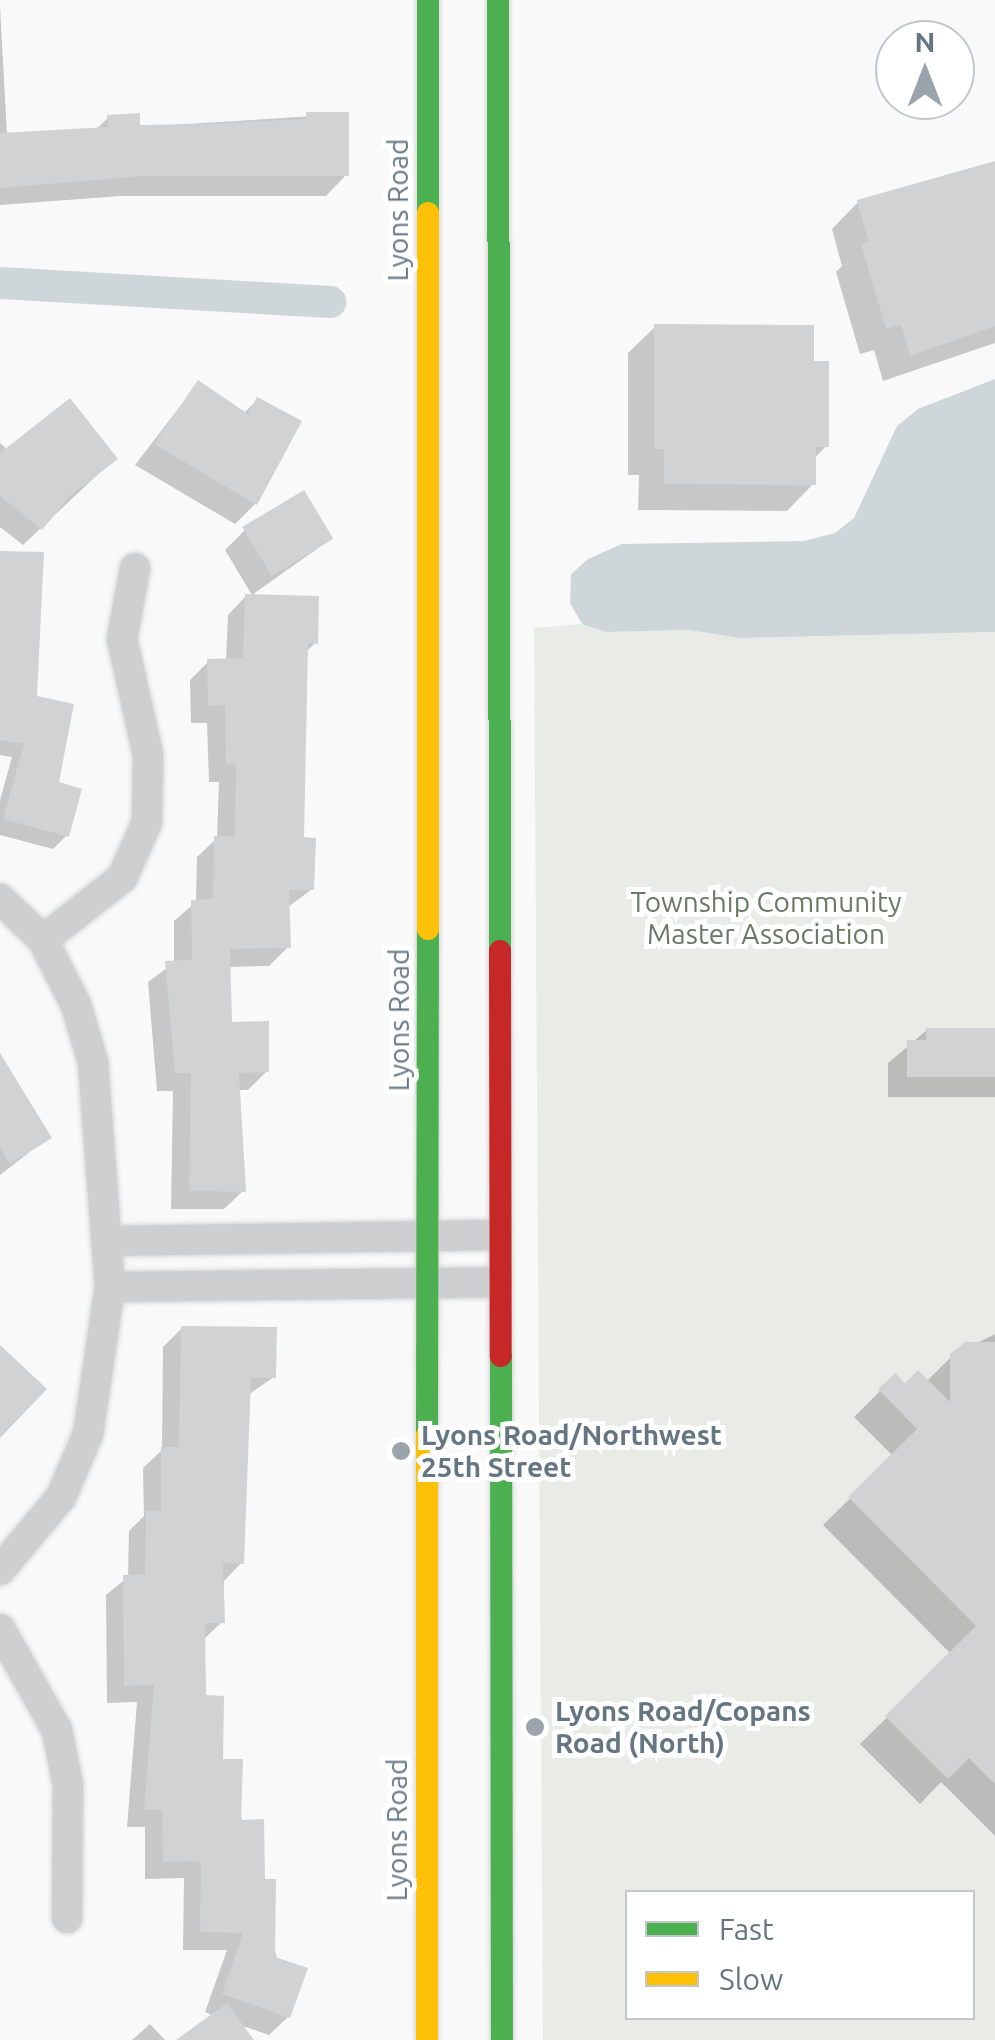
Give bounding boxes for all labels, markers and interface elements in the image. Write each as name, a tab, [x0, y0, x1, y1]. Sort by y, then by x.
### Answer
north arrow	[875, 20, 975, 120]
text: N	[915, 26, 935, 57]
street label: Lyons Road	[381, 139, 415, 281]
park label: Township Community Master Association	[630, 885, 902, 951]
street label: Lyons Road	[382, 949, 416, 1091]
place label: Lyons Road/Northwest 25th Street	[421, 1418, 722, 1484]
marker: Lyons Road/Northwest 25th Street	[390, 1440, 412, 1462]
place label: Lyons Road/Copans Road (North)	[555, 1694, 811, 1760]
marker: Lyons Road/Copans Road (North)	[524, 1716, 546, 1738]
street label: Lyons Road	[380, 1759, 414, 1901]
legend	[625, 1890, 975, 2020]
text: Fast	[719, 1912, 774, 1946]
text: Slow	[719, 1962, 783, 1996]

